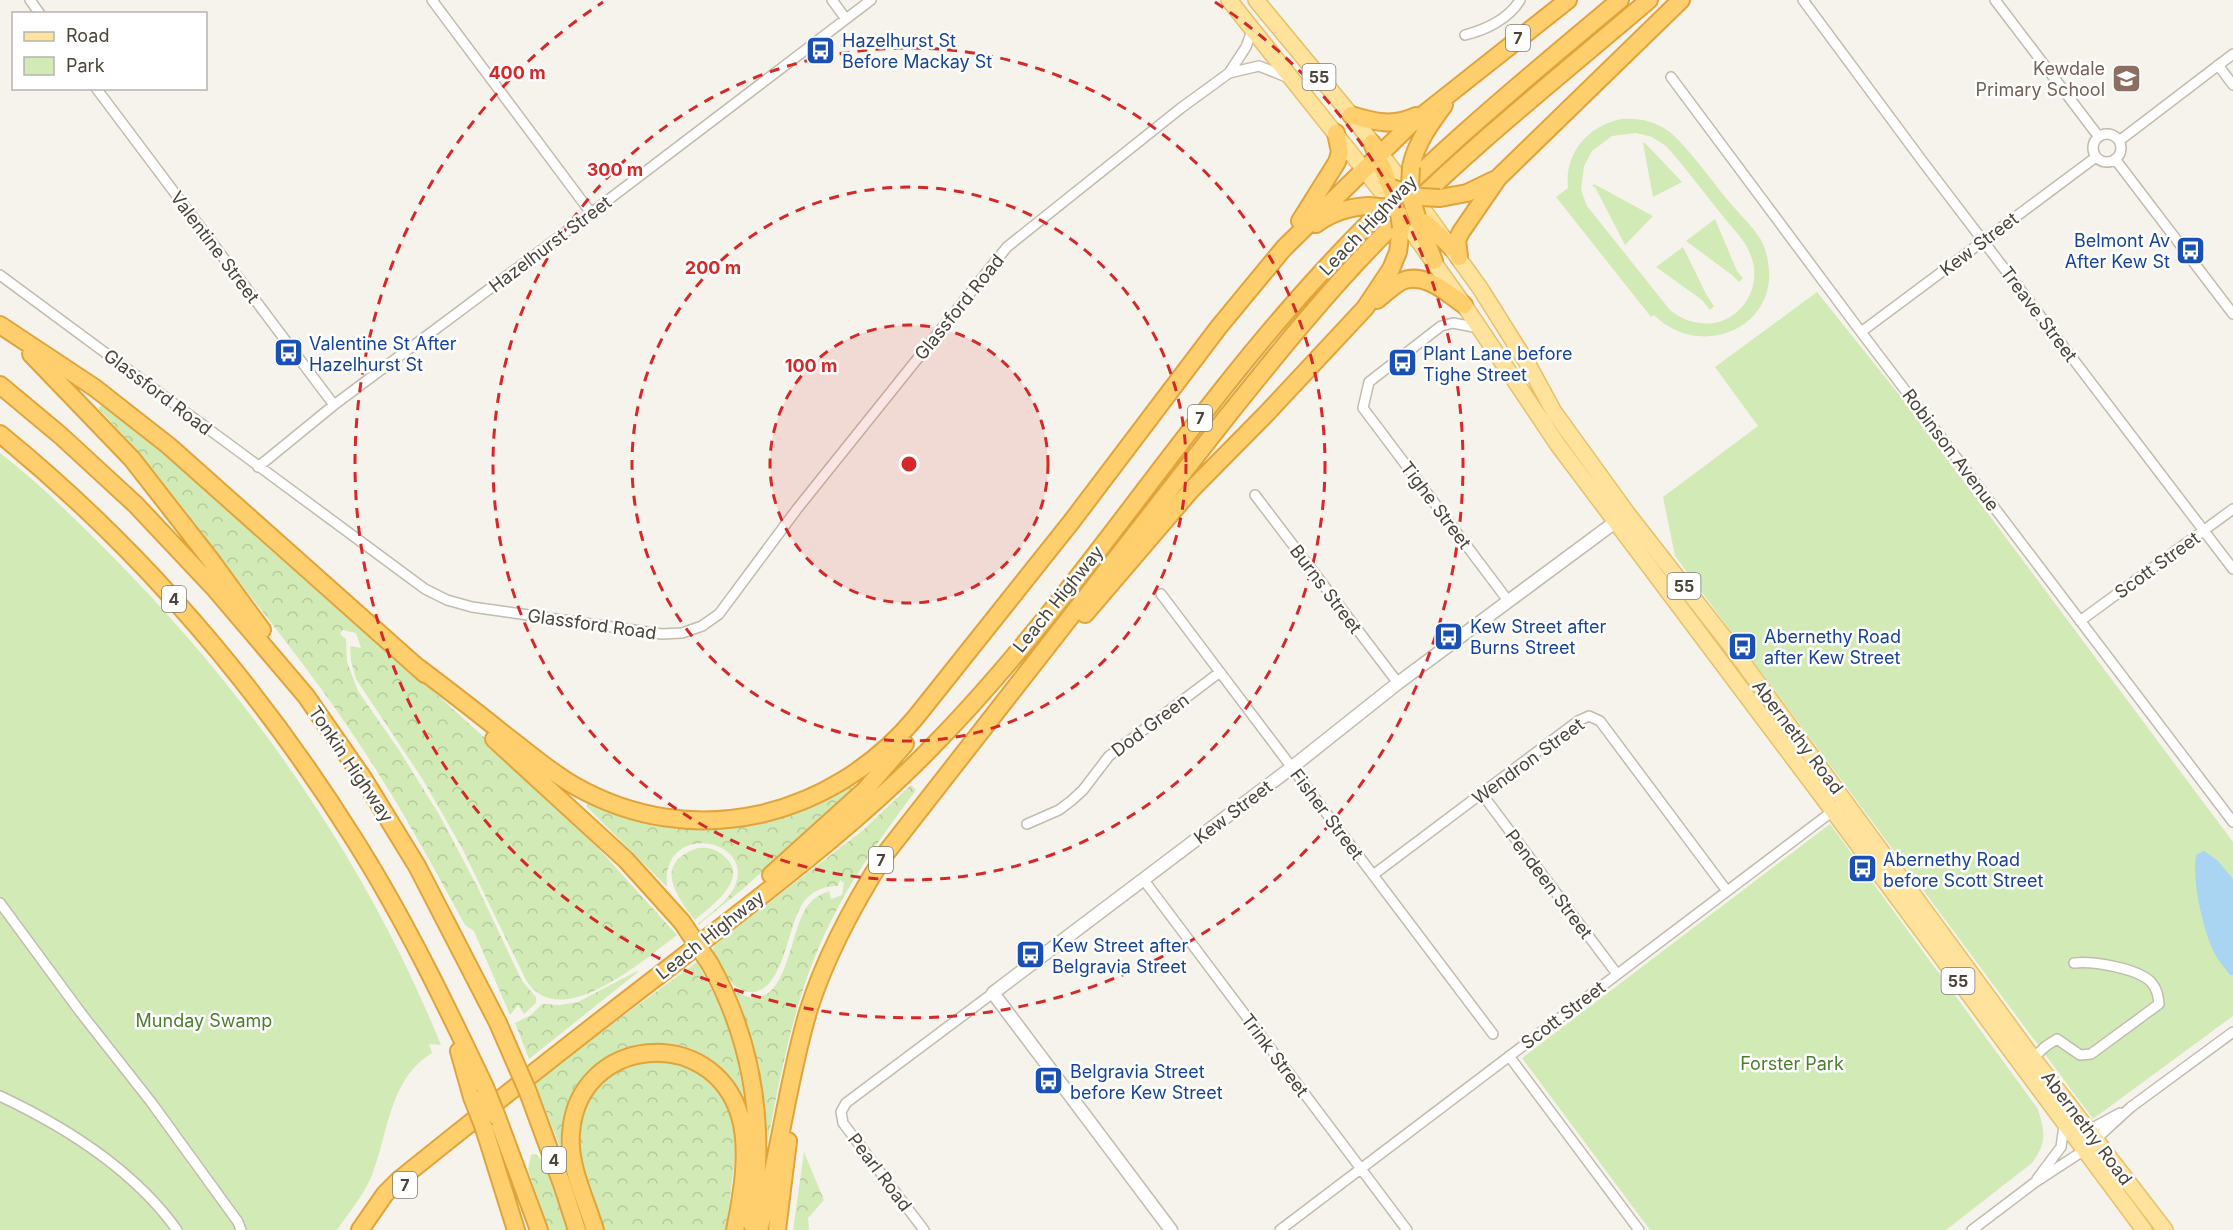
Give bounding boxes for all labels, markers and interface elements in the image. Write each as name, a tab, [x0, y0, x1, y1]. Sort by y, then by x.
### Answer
legend	[12, 12, 207, 90]
text: Road	[66, 25, 109, 46]
road number: 7	[1506, 25, 1530, 51]
place label: Hazelhurst St Before Mackay St	[842, 30, 992, 72]
bus stop icon: Hazelhurst St Before Mackay St	[805, 34, 837, 66]
text: Park	[66, 55, 105, 76]
place label: Kewdale Primary School	[1976, 58, 2105, 100]
text: 400 m	[488, 62, 546, 83]
school or university icon: Kewdale Primary School	[2110, 62, 2142, 94]
road number: 55	[1302, 64, 1336, 90]
text: 300 m	[587, 159, 643, 180]
street label: Leach Highway	[1315, 171, 1421, 279]
street label: Valentine Street	[166, 187, 264, 307]
street label: Hazelhurst Street	[485, 191, 615, 297]
street label: Kew Street	[1936, 208, 2022, 280]
place label: Belmont Av After Kew St	[2065, 230, 2170, 272]
bus stop icon: Belmont Av After Kew St	[2175, 234, 2207, 266]
street label: Glassford Road	[910, 250, 1008, 364]
text: 200 m	[685, 257, 741, 278]
street label: Treave Street	[1996, 262, 2082, 366]
place label: Valentine St After Hazelhurst St	[309, 333, 457, 375]
bus stop icon: Valentine St After Hazelhurst St	[272, 337, 304, 369]
place label: Plant Lane before Tighe Street	[1423, 343, 1572, 385]
street label: Glassford Road	[100, 345, 216, 439]
bus stop icon: Plant Lane before Tighe Street	[1386, 347, 1418, 379]
text: 100 m	[785, 355, 837, 376]
street label: Robinson Avenue	[1898, 385, 2004, 515]
road number: 7	[1188, 405, 1212, 431]
centre of rings	[899, 454, 919, 474]
street label: Tighe Street	[1396, 457, 1476, 553]
street label: Scott Street	[2110, 527, 2204, 603]
street label: Leach Highway	[1009, 541, 1107, 657]
street label: Burns Street	[1286, 541, 1366, 638]
road number: 55	[1668, 573, 1700, 599]
road number: 4	[162, 586, 186, 612]
street label: Glassford Road	[526, 605, 658, 643]
place label: Kew Street after Burns Street	[1470, 616, 1607, 658]
bus stop icon: Kew Street after Burns Street	[1433, 620, 1465, 652]
place label: Abernethy Road after Kew Street	[1764, 626, 1901, 668]
bus stop icon: Abernethy Road after Kew Street	[1727, 630, 1759, 662]
street label: Abernethy Road	[1748, 676, 1848, 798]
street label: Dod Green	[1107, 689, 1193, 761]
street label: Tonkin Highway	[304, 702, 398, 826]
street label: Wendron Street	[1468, 713, 1588, 809]
street label: Fisher Street	[1286, 764, 1368, 864]
street label: Kew Street	[1190, 776, 1276, 848]
street label: Pendeen Street	[1501, 825, 1597, 943]
road number: 7	[869, 847, 893, 873]
place label: Abernethy Road before Scott Street	[1883, 849, 2043, 891]
bus stop icon: Abernethy Road before Scott Street	[1846, 853, 1878, 885]
street label: Leach Highway	[652, 886, 768, 984]
place label: Kew Street after Belgravia Street	[1052, 935, 1189, 977]
bus stop icon: Kew Street after Belgravia Street	[1015, 939, 1047, 971]
road number: 55	[1942, 968, 1974, 994]
street label: Scott Street	[1517, 977, 1609, 1053]
street label: Trink Street	[1237, 1009, 1313, 1101]
park label: Munday Swamp	[136, 1010, 272, 1031]
park label: Forster Park	[1740, 1053, 1844, 1074]
place label: Belgravia Street before Kew Street	[1070, 1061, 1223, 1103]
bus stop icon: Belgravia Street before Kew Street	[1033, 1065, 1065, 1097]
street label: Abernethy Road	[2037, 1067, 2137, 1189]
street label: Pearl Road	[844, 1129, 916, 1215]
road number: 4	[542, 1147, 566, 1173]
road number: 7	[393, 1172, 417, 1198]

